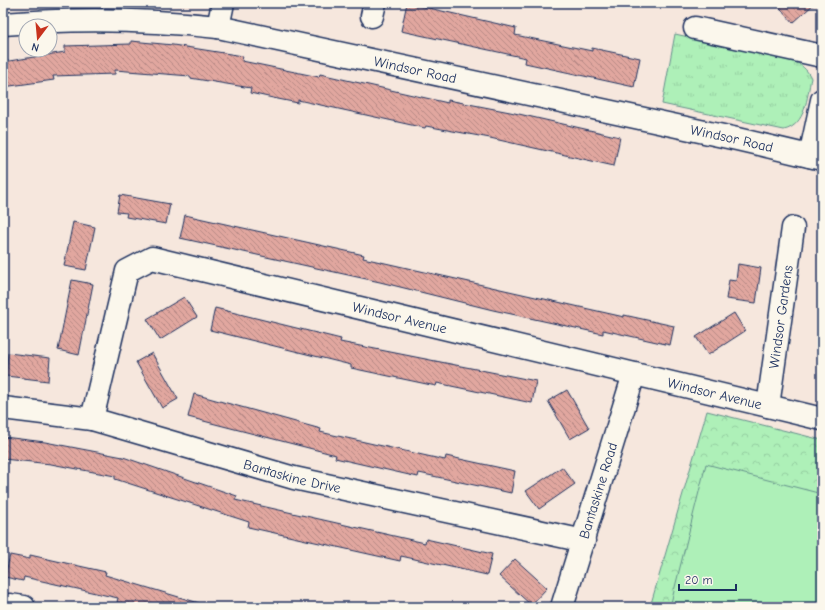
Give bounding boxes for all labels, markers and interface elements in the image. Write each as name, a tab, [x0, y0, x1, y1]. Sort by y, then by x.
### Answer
north arrow	[18, 18, 58, 58]
text: N	[30, 40, 41, 54]
street label: Windsor Road	[372, 53, 458, 87]
street label: Windsor Road	[689, 121, 775, 156]
street label: Windsor Gardens	[765, 264, 797, 370]
street label: Windsor Avenue	[351, 298, 449, 338]
street label: Windsor Avenue	[666, 374, 764, 413]
street label: Bantaskine Road	[576, 440, 621, 541]
street label: Bantaskine Drive	[241, 456, 342, 497]
scale bar	[679, 566, 736, 592]
text: 20 m	[685, 573, 713, 587]

